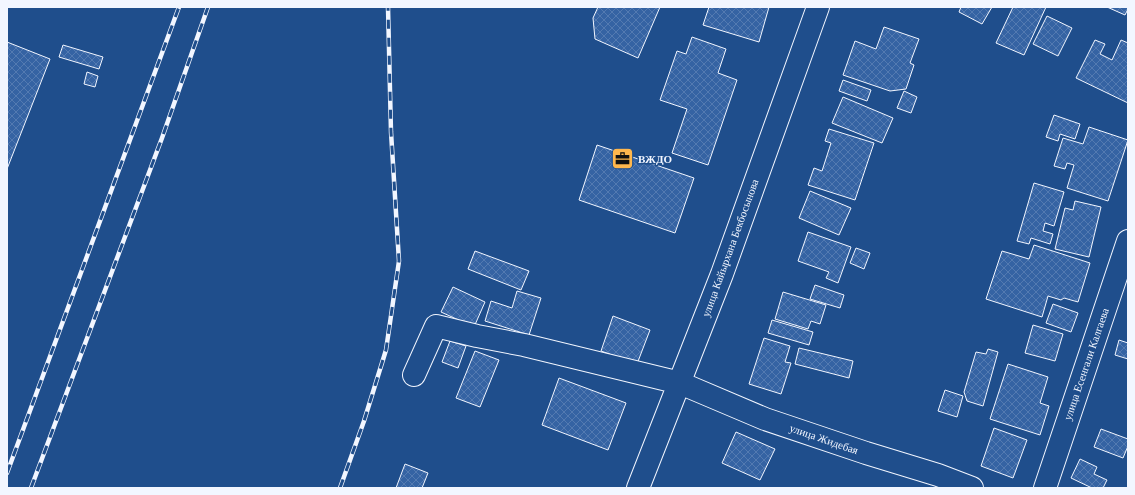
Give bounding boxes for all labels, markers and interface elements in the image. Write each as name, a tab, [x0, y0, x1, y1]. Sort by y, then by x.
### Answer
office icon: ВЖДО	[609, 146, 635, 172]
place label: ВЖДО	[638, 153, 673, 165]
street label: улица Кайырхана Бекбосынова	[699, 177, 761, 319]
street label: улица Есенгали Калгаева	[1061, 306, 1111, 422]
street label: улица Жидебая	[788, 422, 860, 456]

